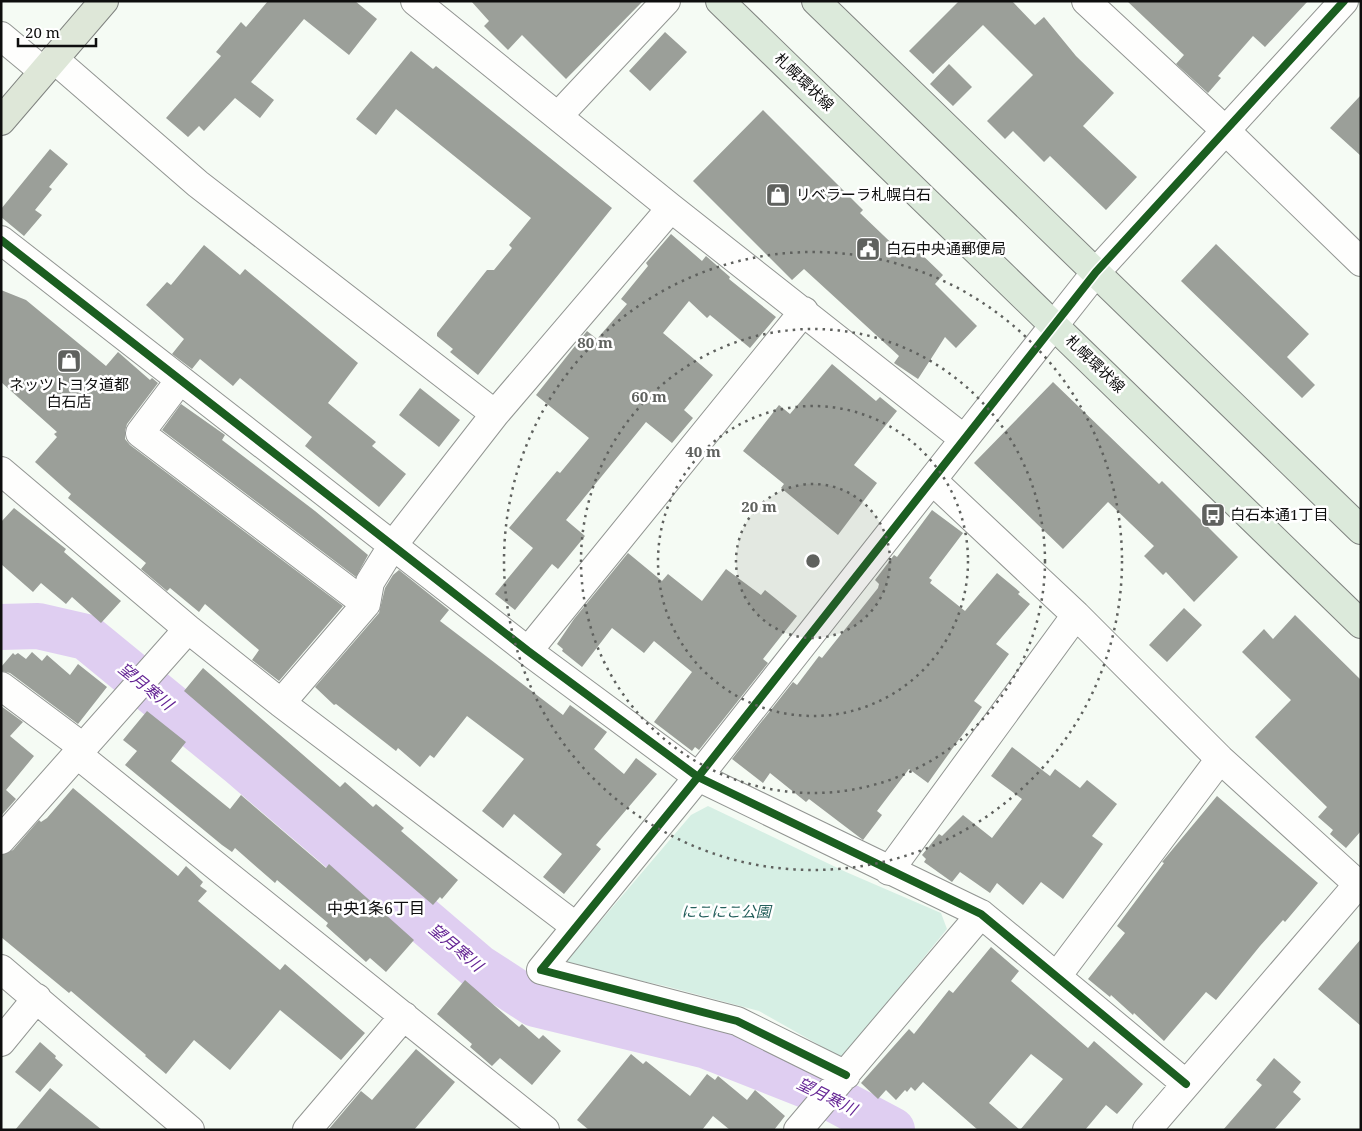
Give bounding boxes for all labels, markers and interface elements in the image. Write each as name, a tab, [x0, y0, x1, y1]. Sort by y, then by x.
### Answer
scale bar	[18, 15, 95, 47]
text: 20 m	[25, 22, 60, 42]
street label: 札幌環状線	[771, 48, 839, 115]
shop icon: リベラーラ札幌白石	[765, 182, 791, 208]
place label: リベラーラ札幌白石	[796, 184, 931, 204]
public building icon: 白石中央通郵便局	[855, 236, 881, 262]
place label: 白石中央通郵便局	[886, 238, 1006, 258]
street label: 札幌環状線	[1062, 330, 1130, 397]
text: 80 m	[577, 332, 613, 352]
shop icon: ネッツトヨタ道都 白石店	[56, 348, 82, 374]
place label: ネッツトヨタ道都 白石店	[9, 374, 129, 411]
text: 60 m	[631, 386, 667, 406]
text: 40 m	[685, 441, 721, 461]
text: 20 m	[741, 496, 777, 516]
bus stop icon: 白石本通1丁目	[1200, 502, 1226, 528]
place label: 白石本通1丁目	[1230, 504, 1328, 524]
centre of rings	[804, 552, 822, 570]
water label: 望月寒川	[114, 657, 179, 716]
district label: 中央1条6丁目	[327, 897, 425, 919]
park label: にこにこ公園	[681, 901, 773, 921]
water label: 望月寒川	[424, 918, 489, 977]
water label: 望月寒川	[793, 1072, 862, 1121]

